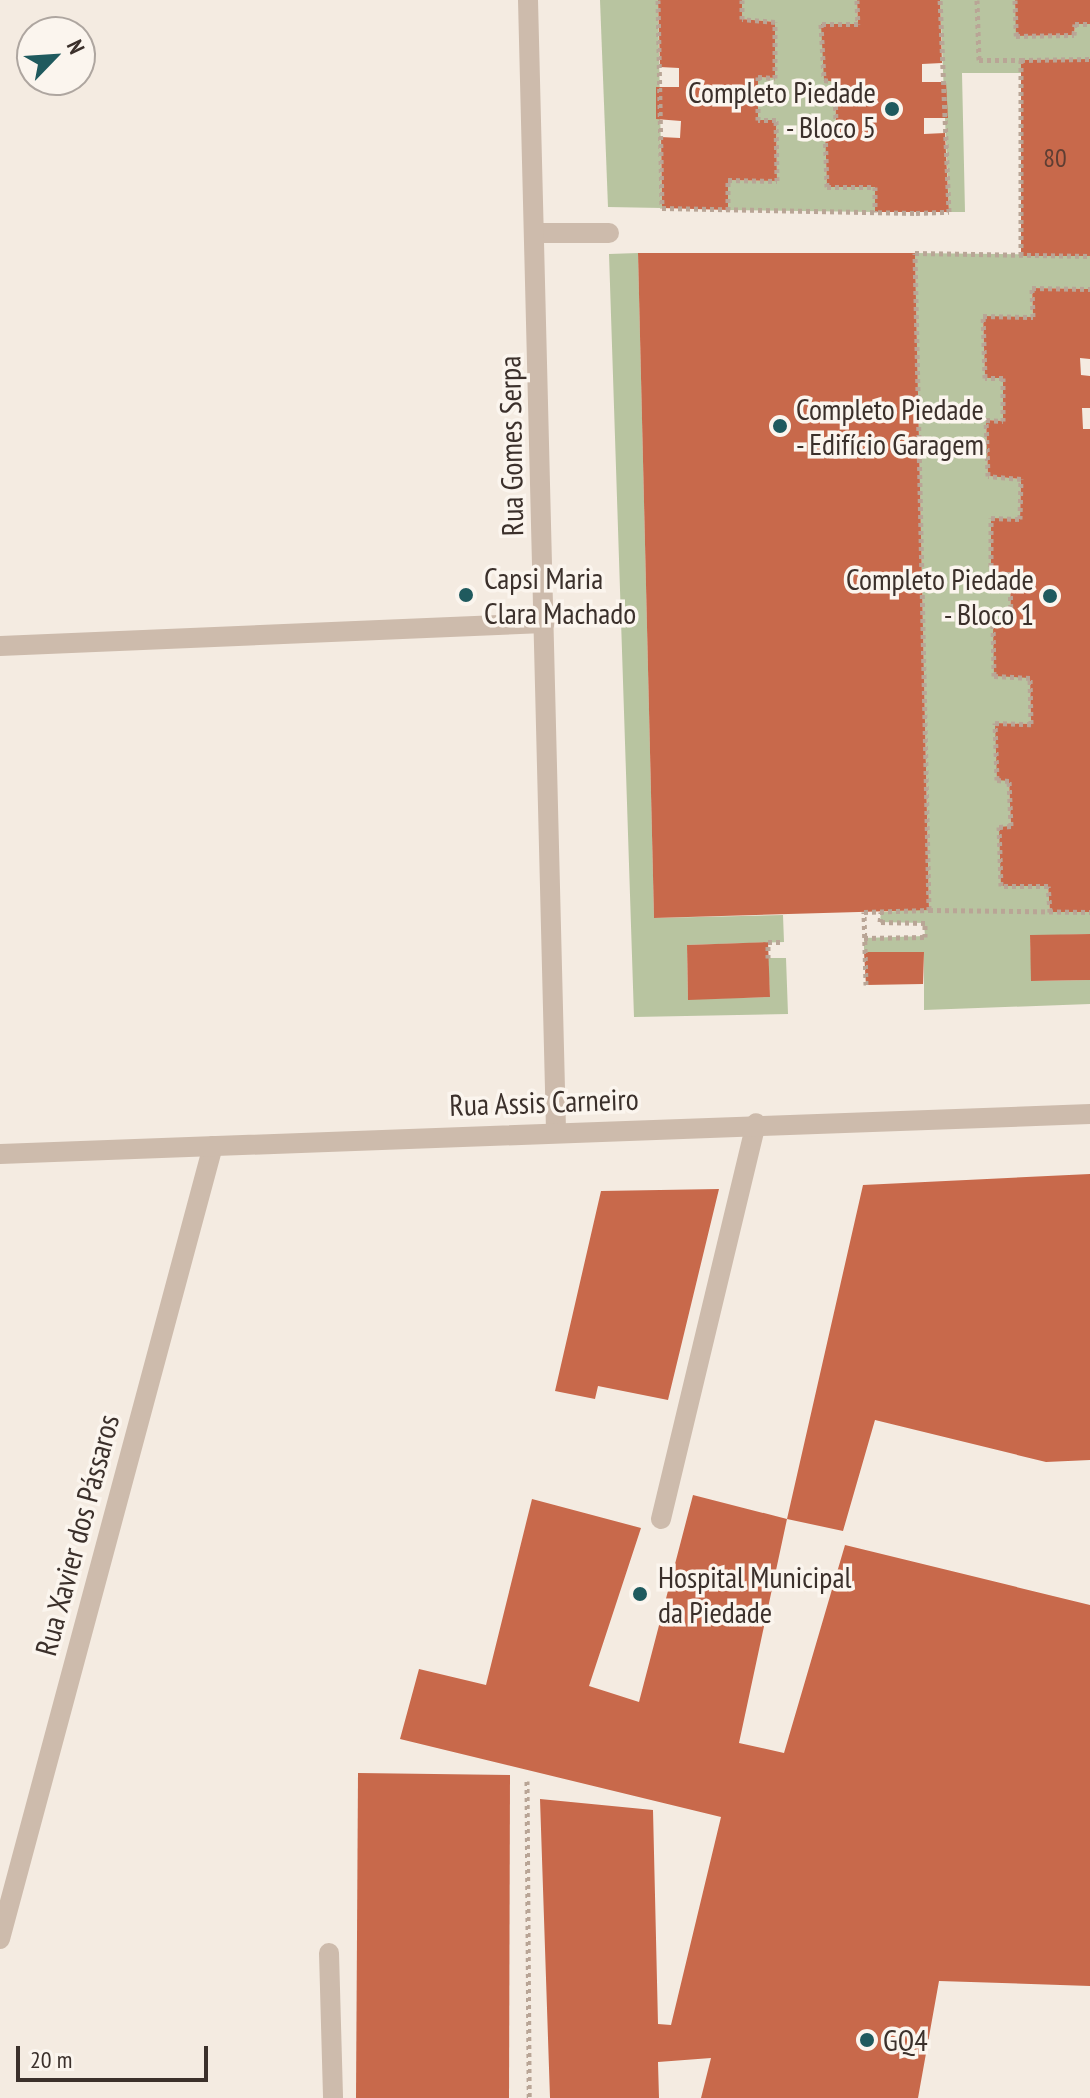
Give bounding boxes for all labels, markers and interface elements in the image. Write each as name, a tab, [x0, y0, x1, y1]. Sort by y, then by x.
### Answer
north arrow	[16, 16, 96, 96]
text: N	[61, 35, 91, 58]
place label: Completo Piedade - Bloco 5	[688, 74, 876, 144]
marker: Completo Piedade - Bloco 5	[883, 100, 901, 118]
house number: 80	[1043, 142, 1067, 174]
street label: Rua Gomes Serpa	[491, 355, 531, 537]
place label: Completo Piedade - Edifício Garagem	[796, 391, 986, 462]
marker: Completo Piedade - Edifício Garagem	[771, 417, 789, 435]
place label: Capsi Maria Clara Machado	[484, 560, 636, 630]
place label: Completo Piedade - Bloco 1	[846, 561, 1034, 632]
marker: Capsi Maria Clara Machado	[455, 584, 477, 606]
marker: Completo Piedade - Bloco 1	[1041, 587, 1059, 605]
street label: Rua Assis Carneiro	[448, 1081, 640, 1123]
street label: Rua Xavier dos Pássaros	[27, 1410, 127, 1660]
place label: Hospital Municipal da Piedade	[658, 1559, 851, 1630]
marker: Hospital Municipal da Piedade	[629, 1583, 651, 1605]
place label: GQ4	[883, 2022, 928, 2058]
scale bar	[20, 2030, 212, 2080]
marker: GQ4	[858, 2031, 876, 2049]
text: 20 m	[30, 2044, 72, 2075]

